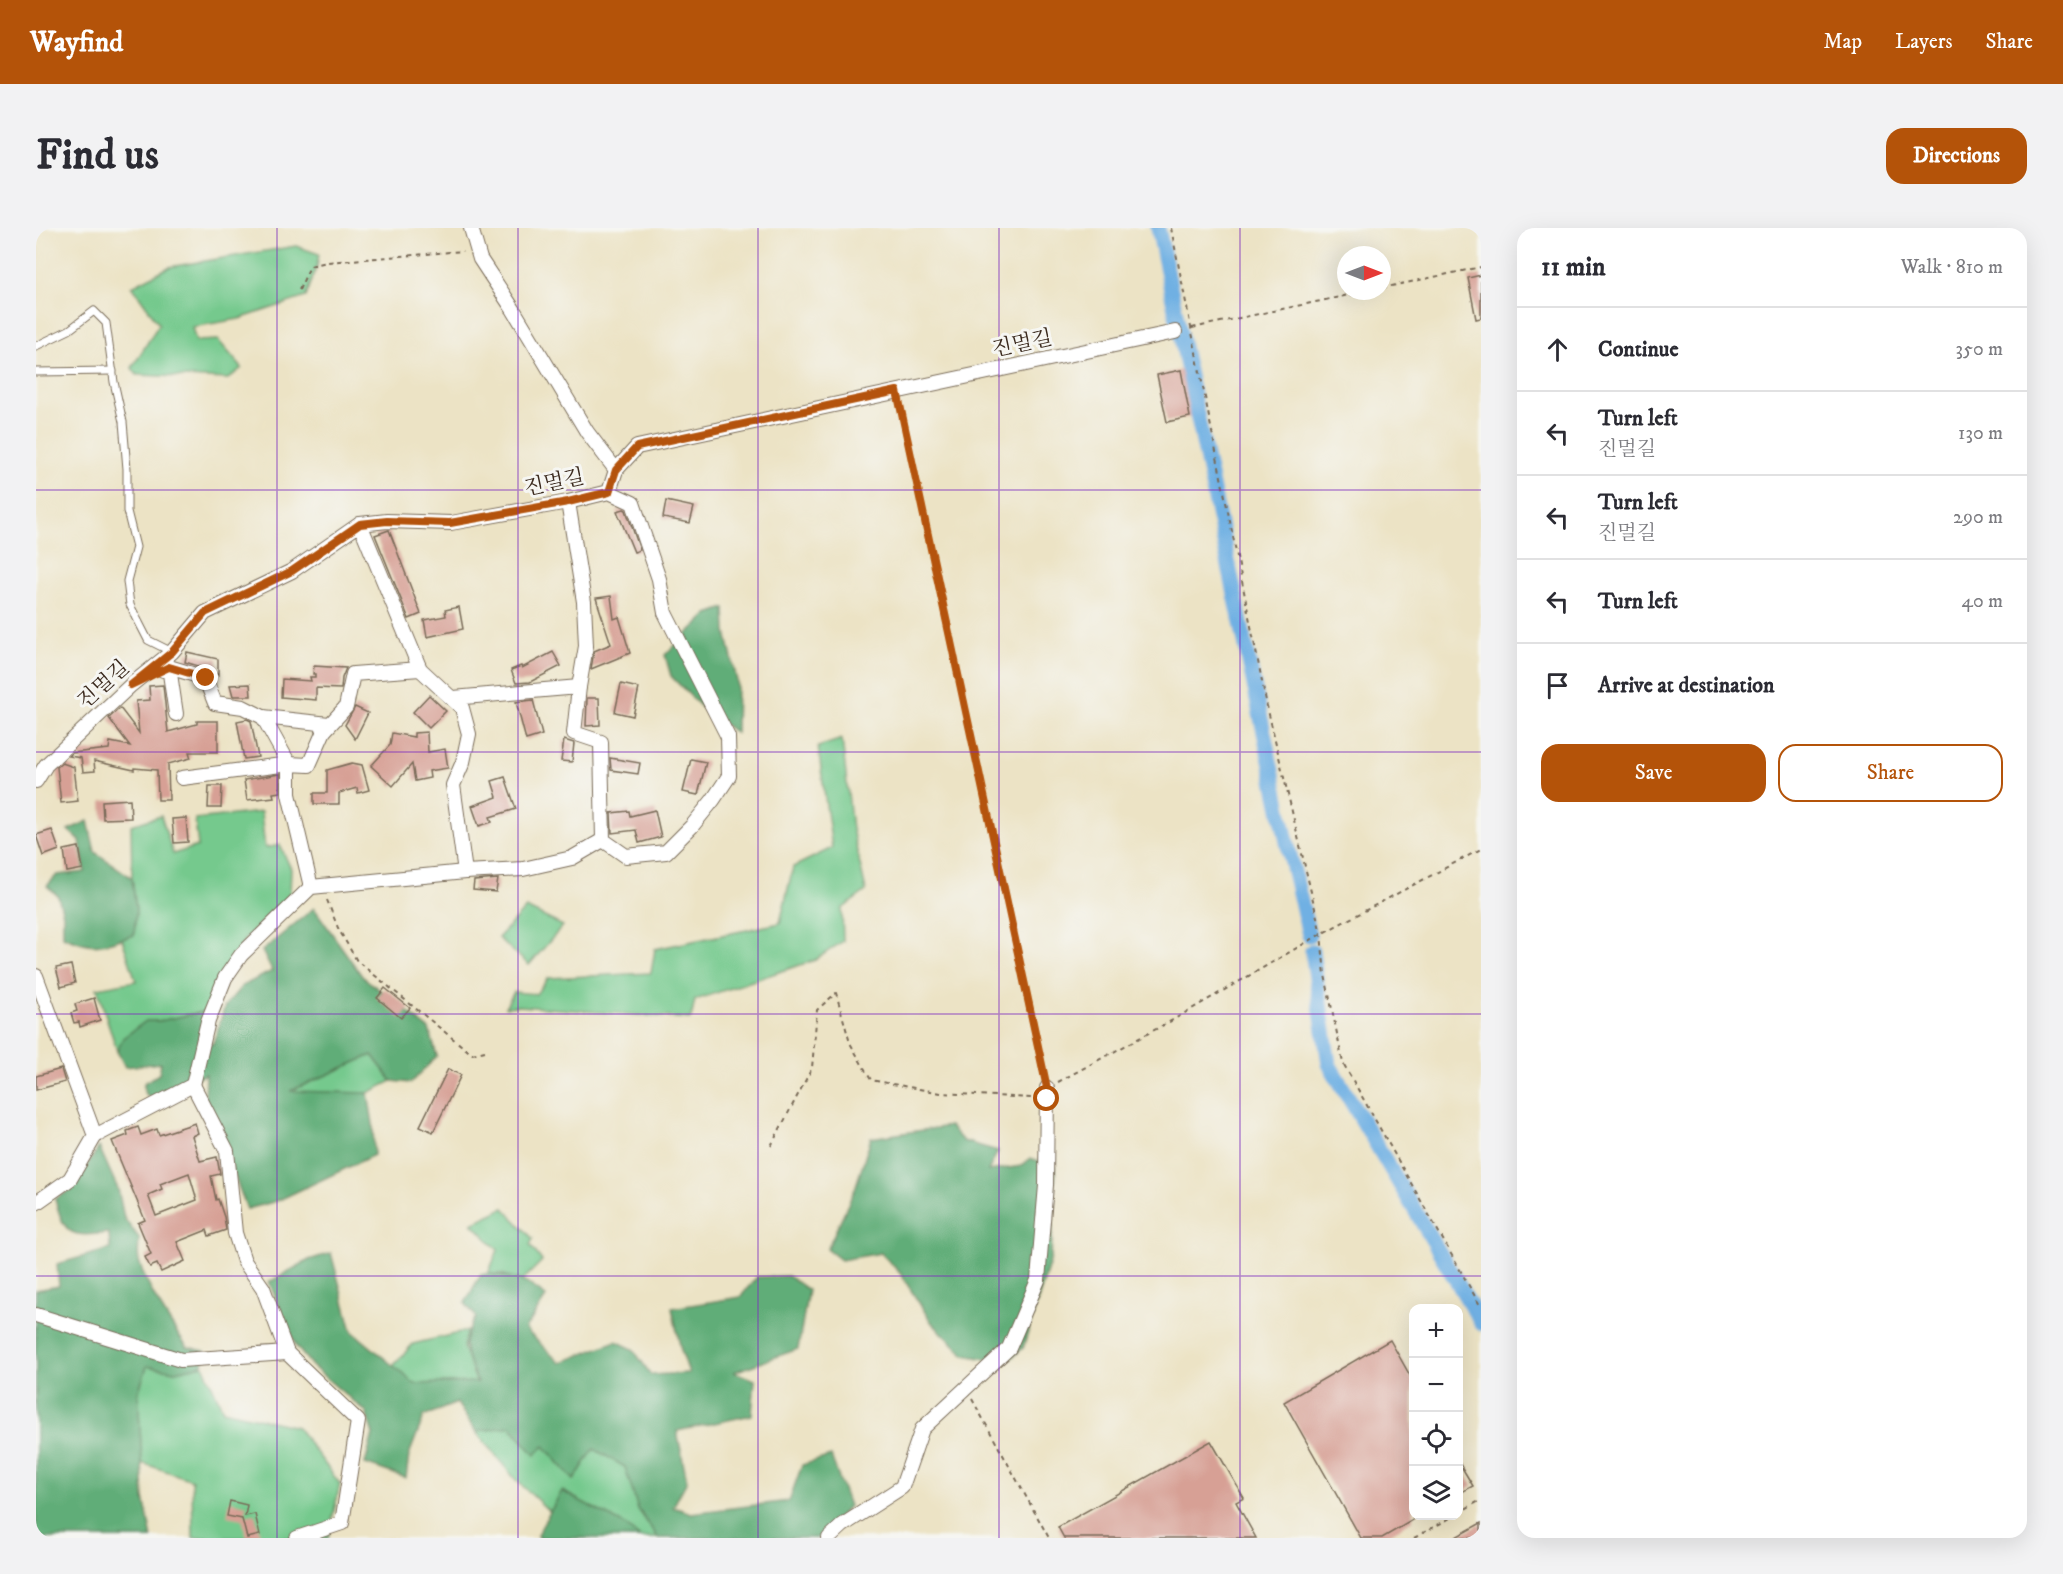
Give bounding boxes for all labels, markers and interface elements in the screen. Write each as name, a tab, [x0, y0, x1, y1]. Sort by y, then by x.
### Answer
text: Wayfind	[30, 25, 123, 60]
text: Map	[1823, 29, 1862, 55]
text: Layers	[1895, 29, 1953, 55]
text: Share	[1986, 29, 2033, 55]
button: Directions	[1886, 128, 2027, 184]
text: Find us	[36, 130, 159, 182]
north arrow	[1337, 246, 1391, 300]
text: 11 min	[1541, 251, 1606, 284]
text: Walk · 810 m	[1901, 255, 2003, 280]
street label: 진멀길	[990, 325, 1055, 363]
icon: ahead	[1541, 333, 1574, 366]
text: Continue	[1598, 336, 1679, 363]
text: 350 m	[1956, 337, 2003, 362]
text: Turn left	[1598, 405, 1678, 432]
icon: left	[1541, 417, 1574, 450]
text: 130 m	[1958, 421, 2003, 446]
text: 진멀길	[1598, 437, 1656, 462]
street label: 진멀길	[522, 464, 587, 502]
text: Turn left	[1598, 489, 1678, 516]
icon: left	[1541, 501, 1574, 534]
text: 290 m	[1953, 505, 2003, 530]
text: 진멀길	[1598, 521, 1656, 546]
icon: left	[1541, 585, 1574, 618]
text: Turn left	[1598, 588, 1678, 615]
text: 40 m	[1961, 589, 2003, 614]
street label: 진멀길	[72, 655, 135, 715]
route end	[192, 664, 218, 690]
icon: arrive	[1541, 669, 1574, 702]
text: Arrive at destination	[1598, 672, 1775, 699]
button: Save	[1541, 744, 1766, 802]
button: Share	[1778, 744, 2003, 802]
route start	[1033, 1085, 1059, 1111]
map controls	[1409, 1304, 1463, 1520]
button: +	[1409, 1304, 1463, 1358]
button: −	[1409, 1358, 1463, 1412]
button: locate	[1409, 1412, 1463, 1466]
button: layers	[1409, 1466, 1463, 1520]

